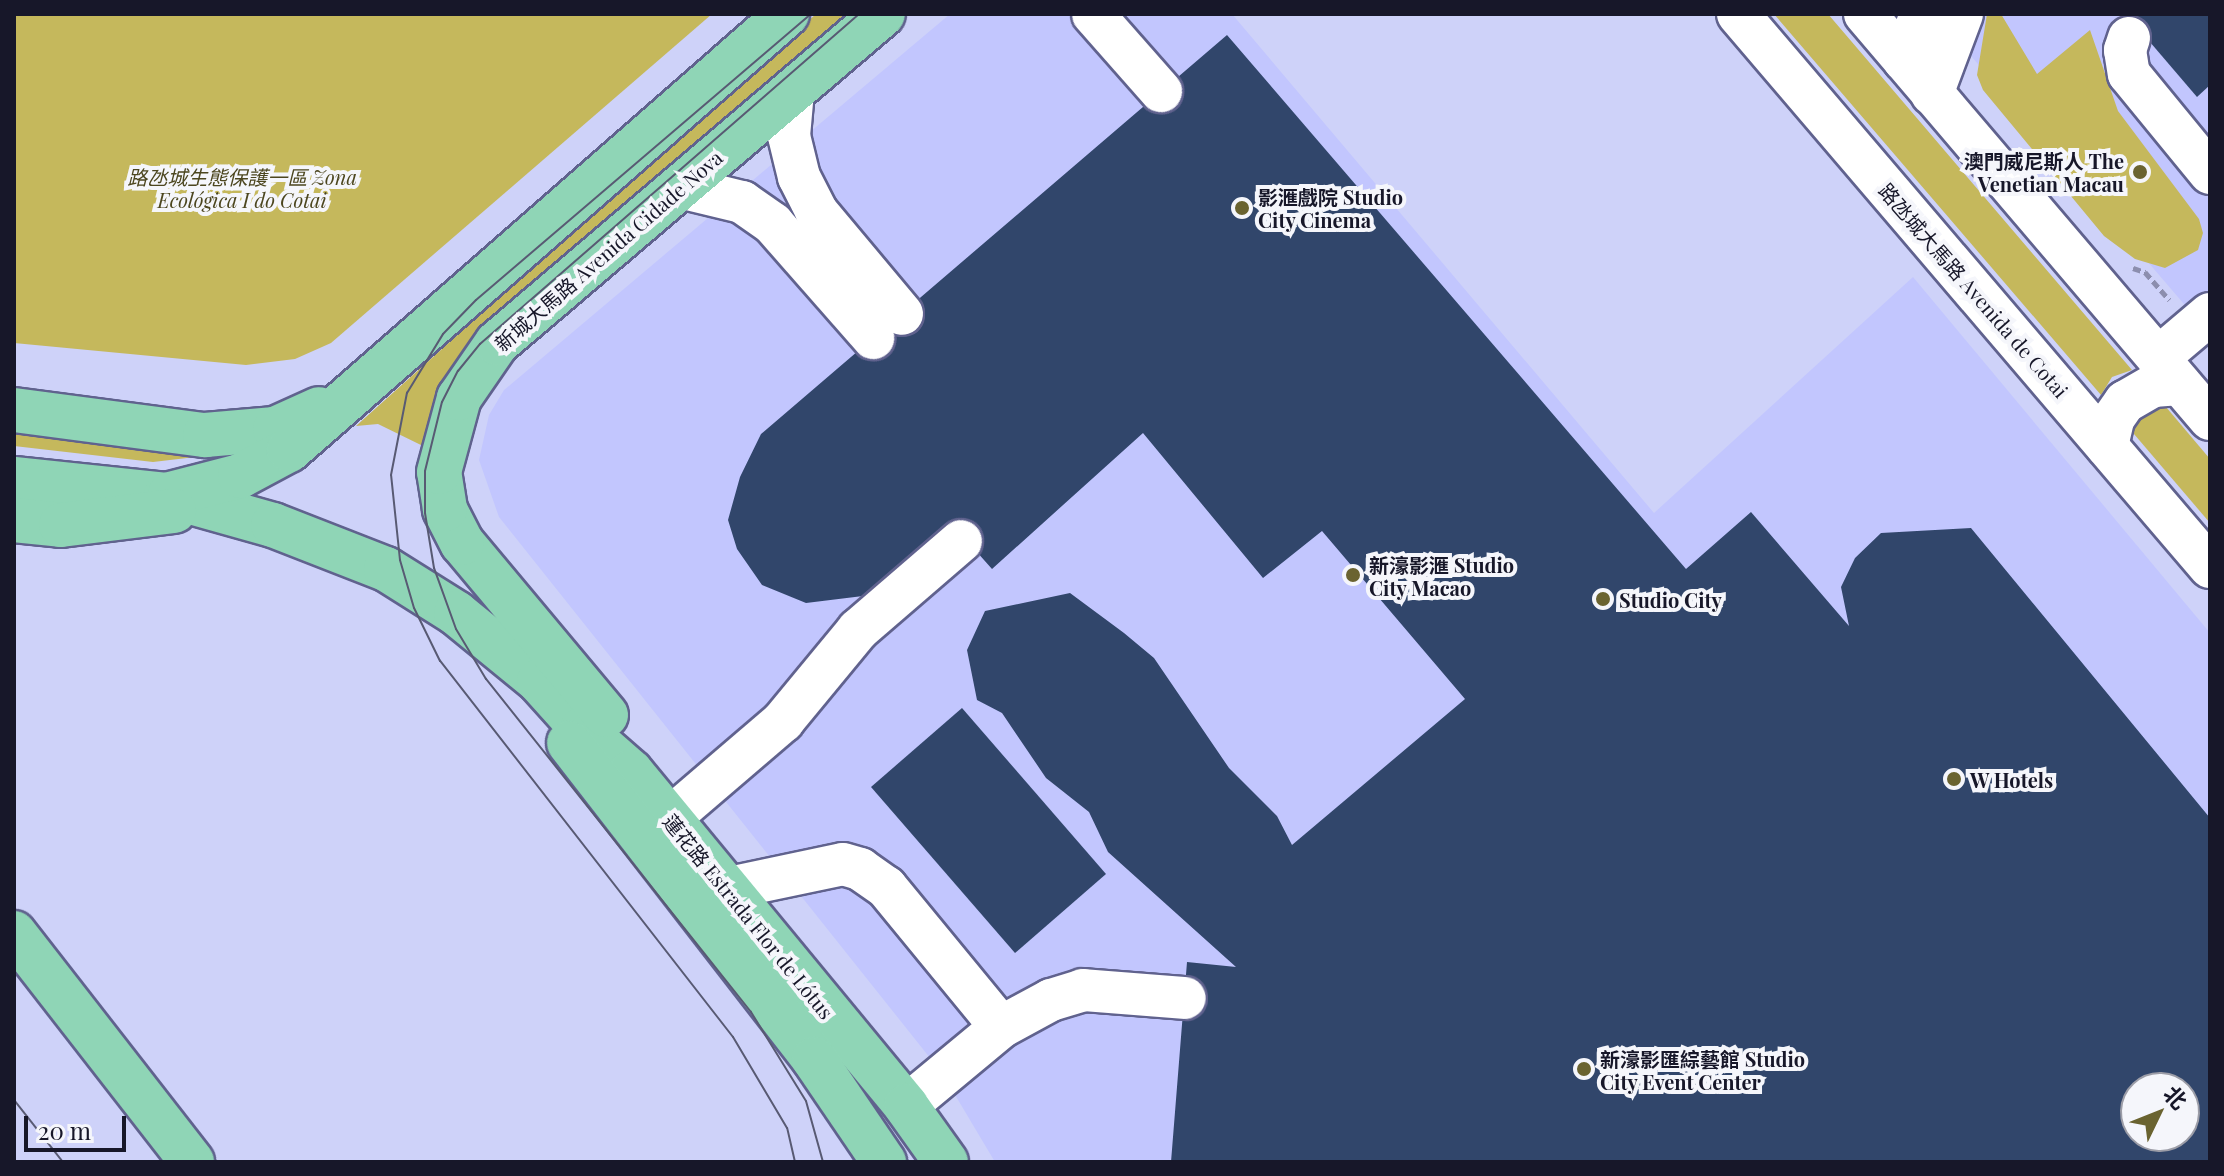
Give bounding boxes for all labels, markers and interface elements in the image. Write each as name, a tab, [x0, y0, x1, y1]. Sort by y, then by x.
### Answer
street label: 新城大馬路 Avenida Cidade Nova	[489, 145, 727, 355]
place label: 澳門威尼斯人 The Venetian Macau	[1964, 148, 2124, 195]
marker: 澳門威尼斯人 The Venetian Macau	[2131, 163, 2149, 181]
park label: 路氹城生態保護一區 Zona Ecológica I do Cotai	[127, 165, 357, 212]
street label: 路氹城大馬路 Avenida de Cotai	[1874, 178, 2074, 402]
place label: 影滙戲院 Studio City Cinema	[1258, 184, 1403, 231]
marker: 影滙戲院 Studio City Cinema	[1233, 199, 1251, 217]
place label: 新濠影滙 Studio City Macao	[1369, 552, 1514, 599]
marker: 新濠影滙 Studio City Macao	[1344, 566, 1362, 584]
place label: Studio City	[1619, 587, 1722, 611]
marker: Studio City	[1594, 590, 1612, 608]
place label: W Hotels	[1970, 767, 2053, 791]
marker: W Hotels	[1945, 770, 1963, 788]
street label: 蓮花路 Estrada Flor de Lótus	[659, 808, 839, 1024]
place label: 新濠影匯綜藝館 Studio City Event Center	[1600, 1046, 1805, 1093]
marker: 新濠影匯綜藝館 Studio City Event Center	[1575, 1060, 1593, 1078]
north arrow	[2120, 1072, 2200, 1152]
text: 北	[2158, 1079, 2195, 1115]
scale bar	[28, 1100, 130, 1150]
text: 20 m	[38, 1114, 91, 1146]

